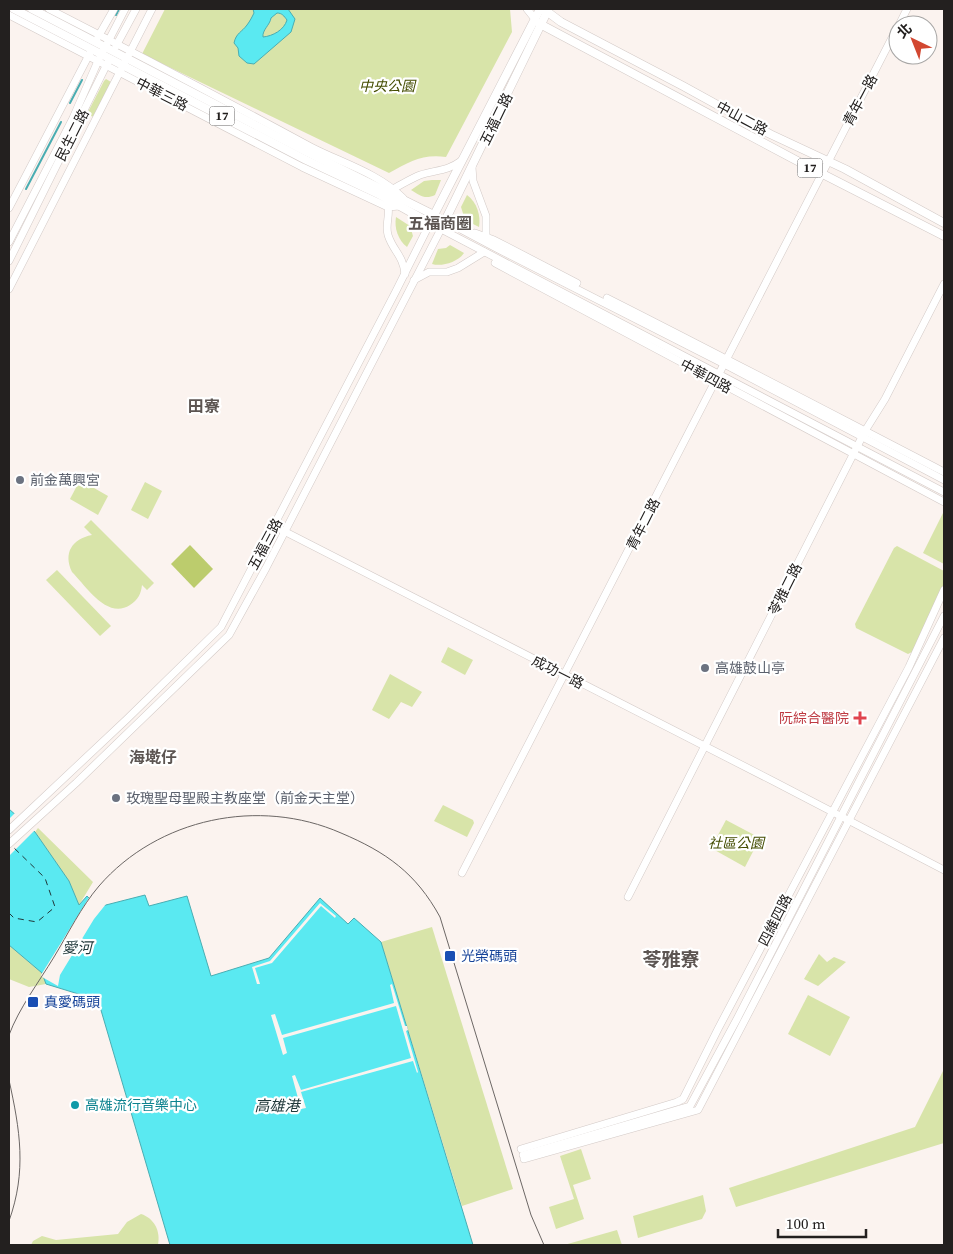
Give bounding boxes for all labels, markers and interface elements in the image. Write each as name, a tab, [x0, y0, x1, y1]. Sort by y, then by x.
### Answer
north arrow	[888, 15, 938, 65]
text: 北	[892, 18, 916, 43]
street label: 青年一路	[838, 71, 882, 129]
street label: 中華三路	[133, 72, 191, 116]
park label: 中央公園	[359, 76, 417, 96]
street label: 五福二路	[475, 89, 517, 149]
street label: 中山二路	[713, 96, 771, 140]
street label: 民生二路	[50, 106, 94, 164]
road number: 17	[210, 106, 234, 125]
road number: 17	[798, 158, 822, 178]
district label: 五福商圈	[408, 212, 472, 234]
street label: 中華四路	[677, 354, 735, 398]
district label: 田寮	[188, 395, 220, 417]
place label: 前金萬興宮	[30, 470, 100, 490]
marker: 前金萬興宮	[14, 474, 26, 486]
street label: 青年二路	[621, 495, 665, 553]
street label: 五福三路	[243, 515, 287, 573]
street label: 苓雅二路	[763, 560, 807, 618]
street label: 成功一路	[529, 650, 587, 694]
place label: 高雄鼓山亭	[715, 658, 785, 678]
marker: 高雄鼓山亭	[699, 662, 711, 674]
place label: 阮綜合醫院	[779, 708, 849, 728]
marker: 阮綜合醫院	[853, 711, 867, 725]
district label: 海墘仔	[129, 746, 177, 768]
place label: 玫瑰聖母聖殿主教座堂（前金天主堂）	[126, 788, 364, 808]
marker: 玫瑰聖母聖殿主教座堂（前金天主堂）	[110, 792, 122, 804]
park label: 社區公園	[708, 833, 766, 853]
street label: 四維四路	[753, 891, 797, 949]
water label: 愛河	[62, 937, 95, 958]
place label: 光榮碼頭	[461, 946, 517, 966]
district label: 苓雅寮	[642, 946, 700, 972]
marker: 光榮碼頭	[443, 949, 457, 963]
place label: 真愛碼頭	[44, 992, 100, 1012]
marker: 真愛碼頭	[26, 995, 40, 1009]
place label: 高雄流行音樂中心	[85, 1095, 197, 1115]
water label: 高雄港	[254, 1095, 301, 1116]
marker: 高雄流行音樂中心	[69, 1099, 81, 1111]
scale bar	[778, 1206, 866, 1238]
text: 100 m	[786, 1213, 826, 1234]

